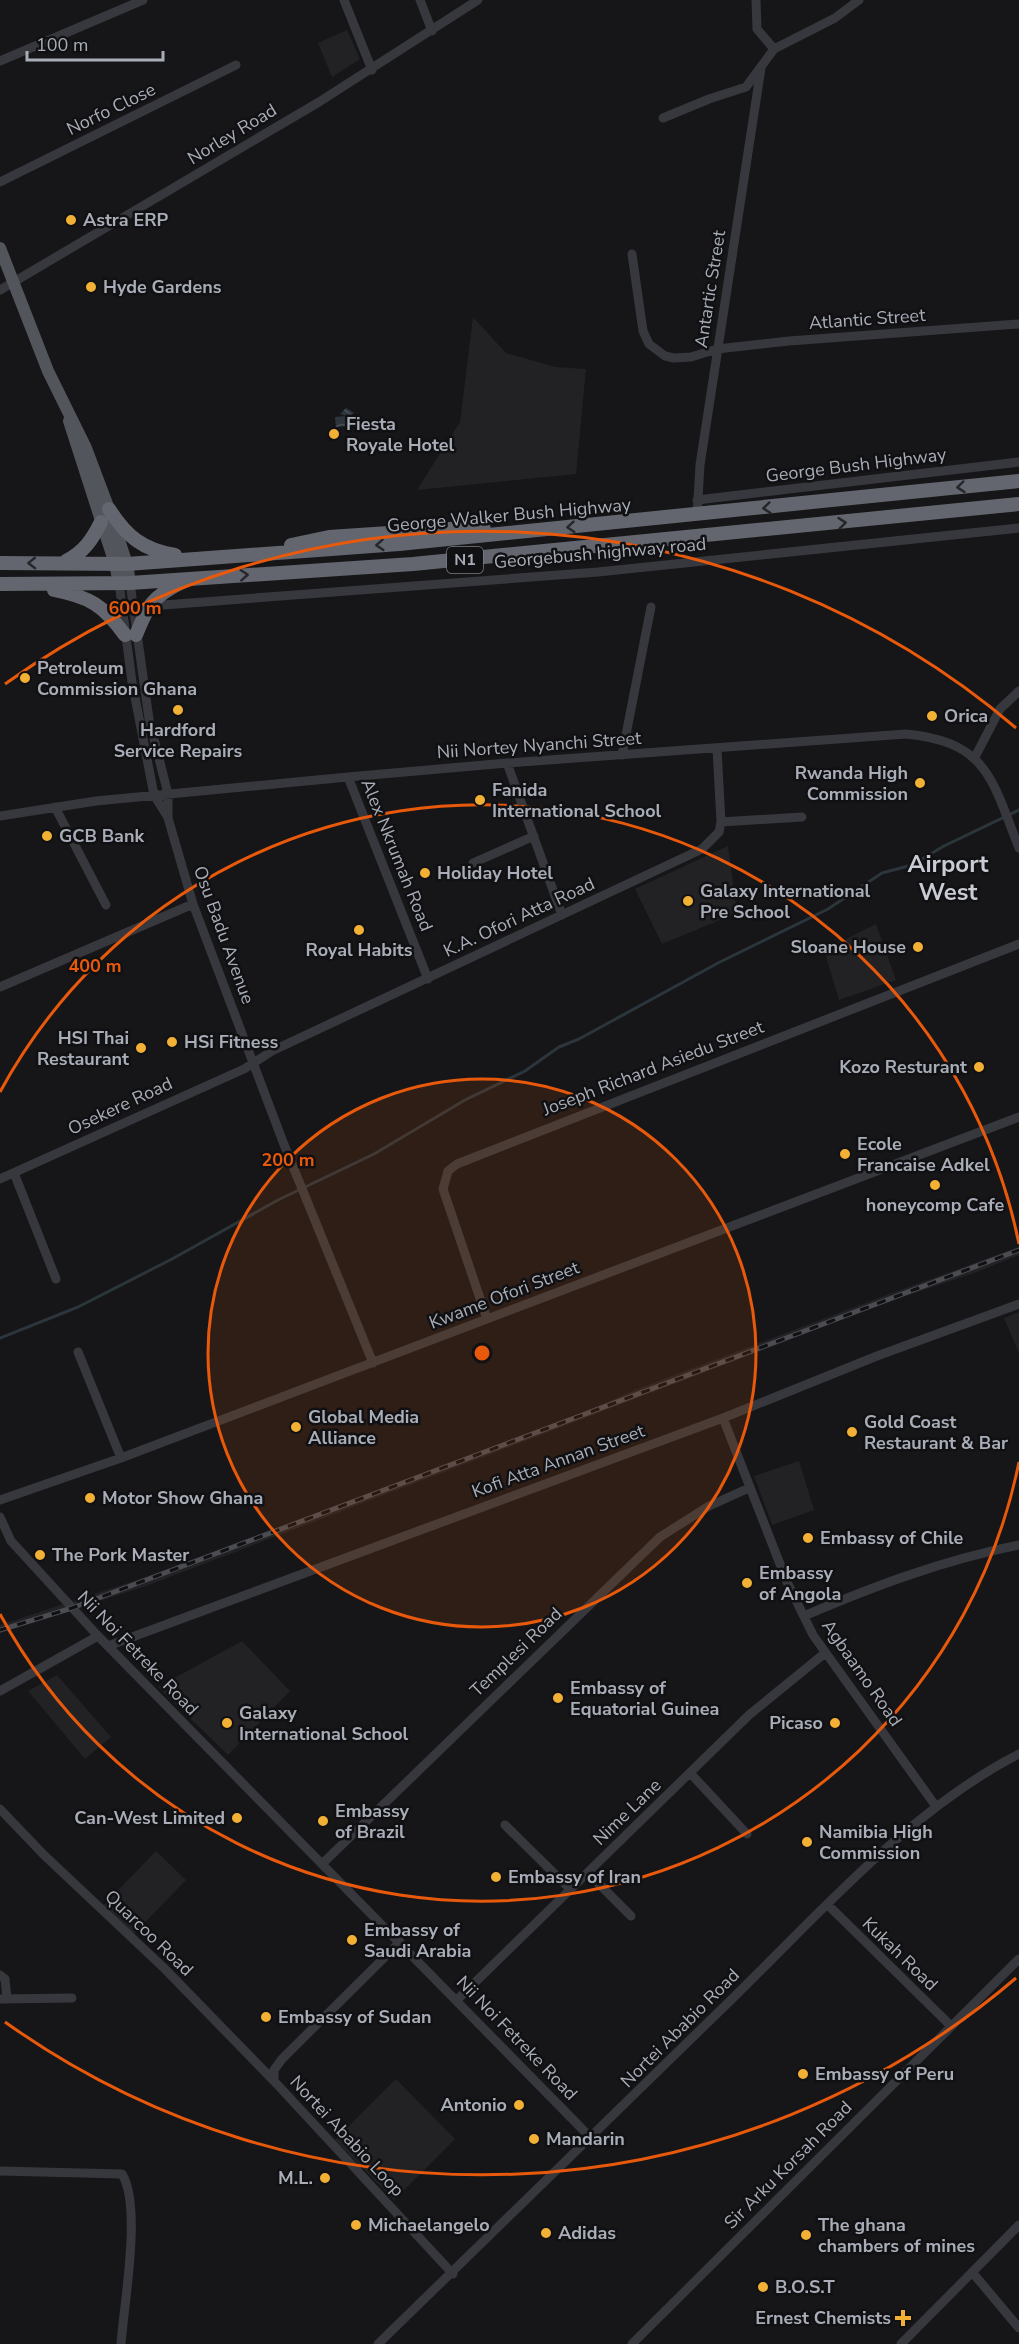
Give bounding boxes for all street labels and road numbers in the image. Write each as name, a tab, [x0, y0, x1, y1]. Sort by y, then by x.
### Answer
street label: Norfo Close	[62, 77, 160, 141]
street label: Norley Road	[183, 98, 281, 170]
street label: Antartic Street	[689, 228, 731, 349]
street label: Atlantic Street	[808, 303, 927, 335]
street label: George Bush Highway	[764, 442, 948, 488]
street label: George Walker Bush Highway	[386, 492, 633, 538]
street label: Georgebush highway road	[493, 532, 707, 574]
road number: N1	[447, 547, 483, 573]
street label: Nii Nortey Nyanchi Street	[436, 726, 643, 764]
street label: Alex Nkrumah Road	[355, 775, 439, 935]
street label: Osu Badu Avenue	[188, 863, 260, 1007]
street label: K.A. Ofori Atta Road	[439, 871, 599, 963]
street label: Joseph Richard Asiedu Street	[538, 1014, 768, 1122]
street label: Osekere Road	[64, 1071, 176, 1141]
street label: Kwame Ofori Street	[426, 1255, 583, 1335]
street label: Kofi Atta Annan Street	[468, 1418, 648, 1503]
street label: Nii Noi Fetreke Road	[72, 1585, 204, 1721]
street label: Templesi Road	[465, 1602, 567, 1702]
street label: Agbaamo Road	[816, 1615, 908, 1731]
street label: Nime Lane	[588, 1773, 666, 1851]
street label: Quarcoo Road	[99, 1885, 199, 1981]
street label: Kukah Road	[857, 1912, 943, 1996]
street label: Nortei Ababio Road	[615, 1963, 745, 2093]
street label: Nii Noi Fetreke Road	[451, 1970, 583, 2106]
street label: Nortei Ababio Loop	[285, 2070, 409, 2202]
street label: Sir Arku Korsah Road	[719, 2096, 857, 2234]

